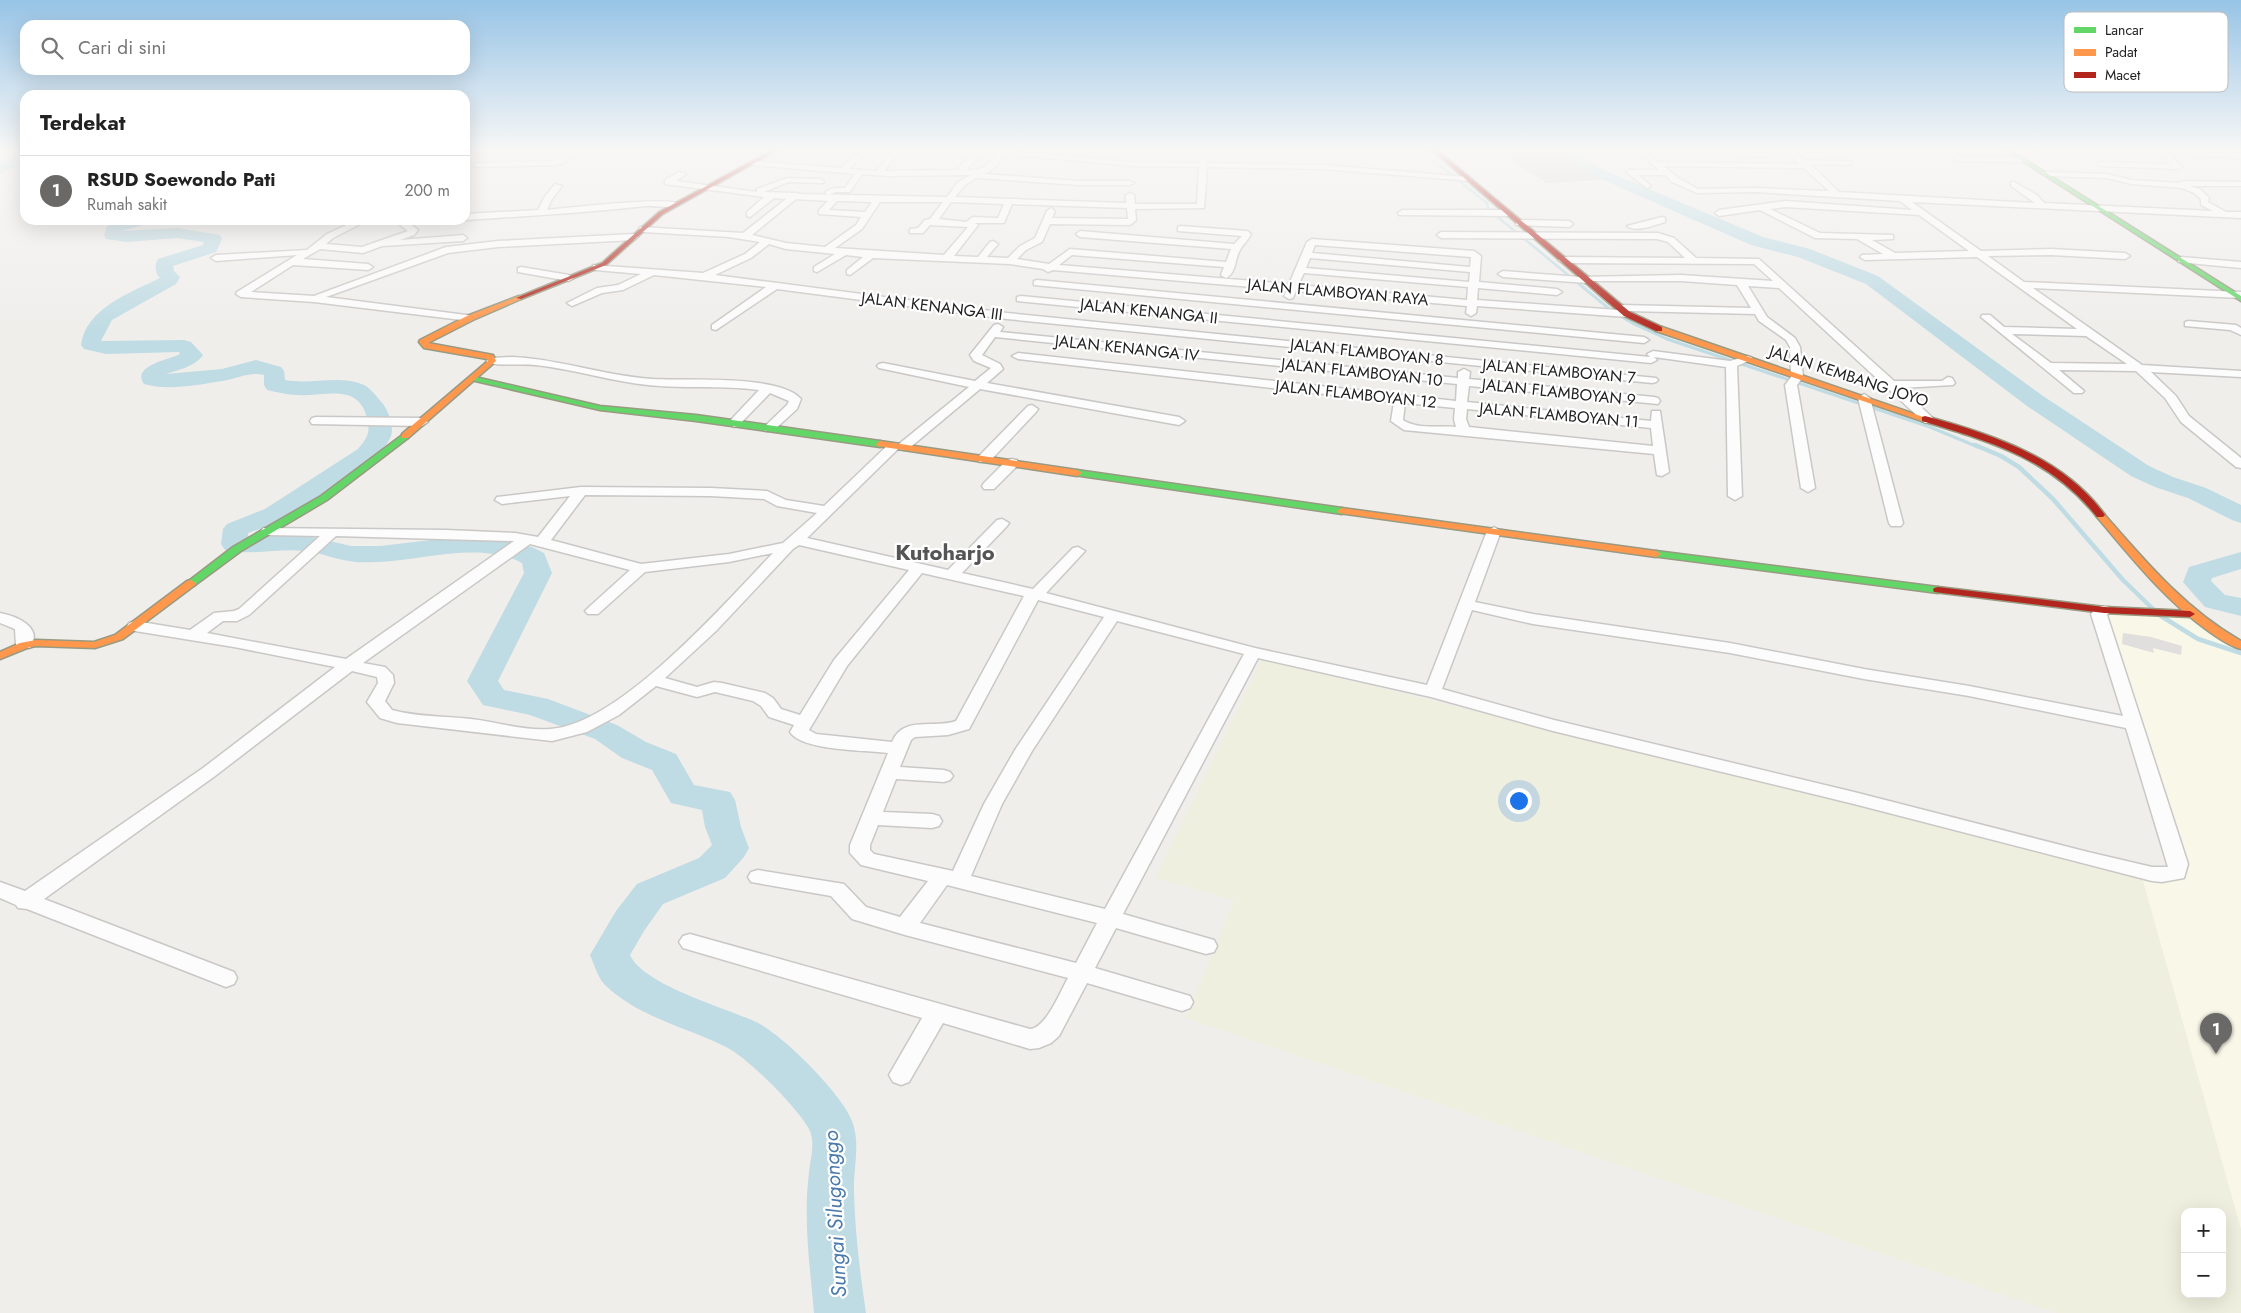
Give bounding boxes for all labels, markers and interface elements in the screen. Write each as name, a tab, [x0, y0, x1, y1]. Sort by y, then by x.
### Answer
legend	[2064, 12, 2228, 92]
search box	[20, 20, 470, 75]
text: Lancar	[2105, 20, 2144, 40]
icon: search	[38, 34, 66, 62]
text: Cari di sini	[78, 34, 166, 61]
text: Padat	[2105, 42, 2138, 62]
text: Macet	[2105, 65, 2141, 85]
text: Terdekat	[40, 108, 125, 138]
text: RSUD Soewondo Pati	[87, 166, 276, 193]
text: 1	[52, 179, 60, 202]
text: 200 m	[404, 179, 450, 202]
text: Rumah sakit	[87, 193, 167, 216]
street label: JALAN FLAMBOYAN RAYA	[1245, 272, 1430, 311]
street label: JALAN KENANGA III	[858, 286, 1004, 326]
street label: JALAN KENANGA II	[1077, 292, 1219, 330]
street label: JALAN KENANGA IV	[1052, 329, 1201, 367]
street label: JALAN FLAMBOYAN 8	[1287, 332, 1445, 371]
street label: JALAN KEMBANG JOYO	[1764, 339, 1932, 413]
street label: JALAN FLAMBOYAN 10	[1278, 352, 1444, 392]
street label: JALAN FLAMBOYAN 7	[1479, 353, 1637, 389]
street label: JALAN FLAMBOYAN 9	[1479, 372, 1637, 412]
street label: JALAN FLAMBOYAN 12	[1272, 374, 1438, 414]
street label: JALAN FLAMBOYAN 11	[1476, 396, 1640, 433]
district label: Kutoharjo	[895, 536, 995, 568]
your location	[1506, 788, 1532, 814]
pin: 1	[2200, 1013, 2232, 1054]
water label: Sungai Silugonggo	[816, 1130, 854, 1298]
map controls	[2181, 1208, 2226, 1298]
button: +	[2181, 1208, 2226, 1253]
button: −	[2181, 1253, 2226, 1298]

